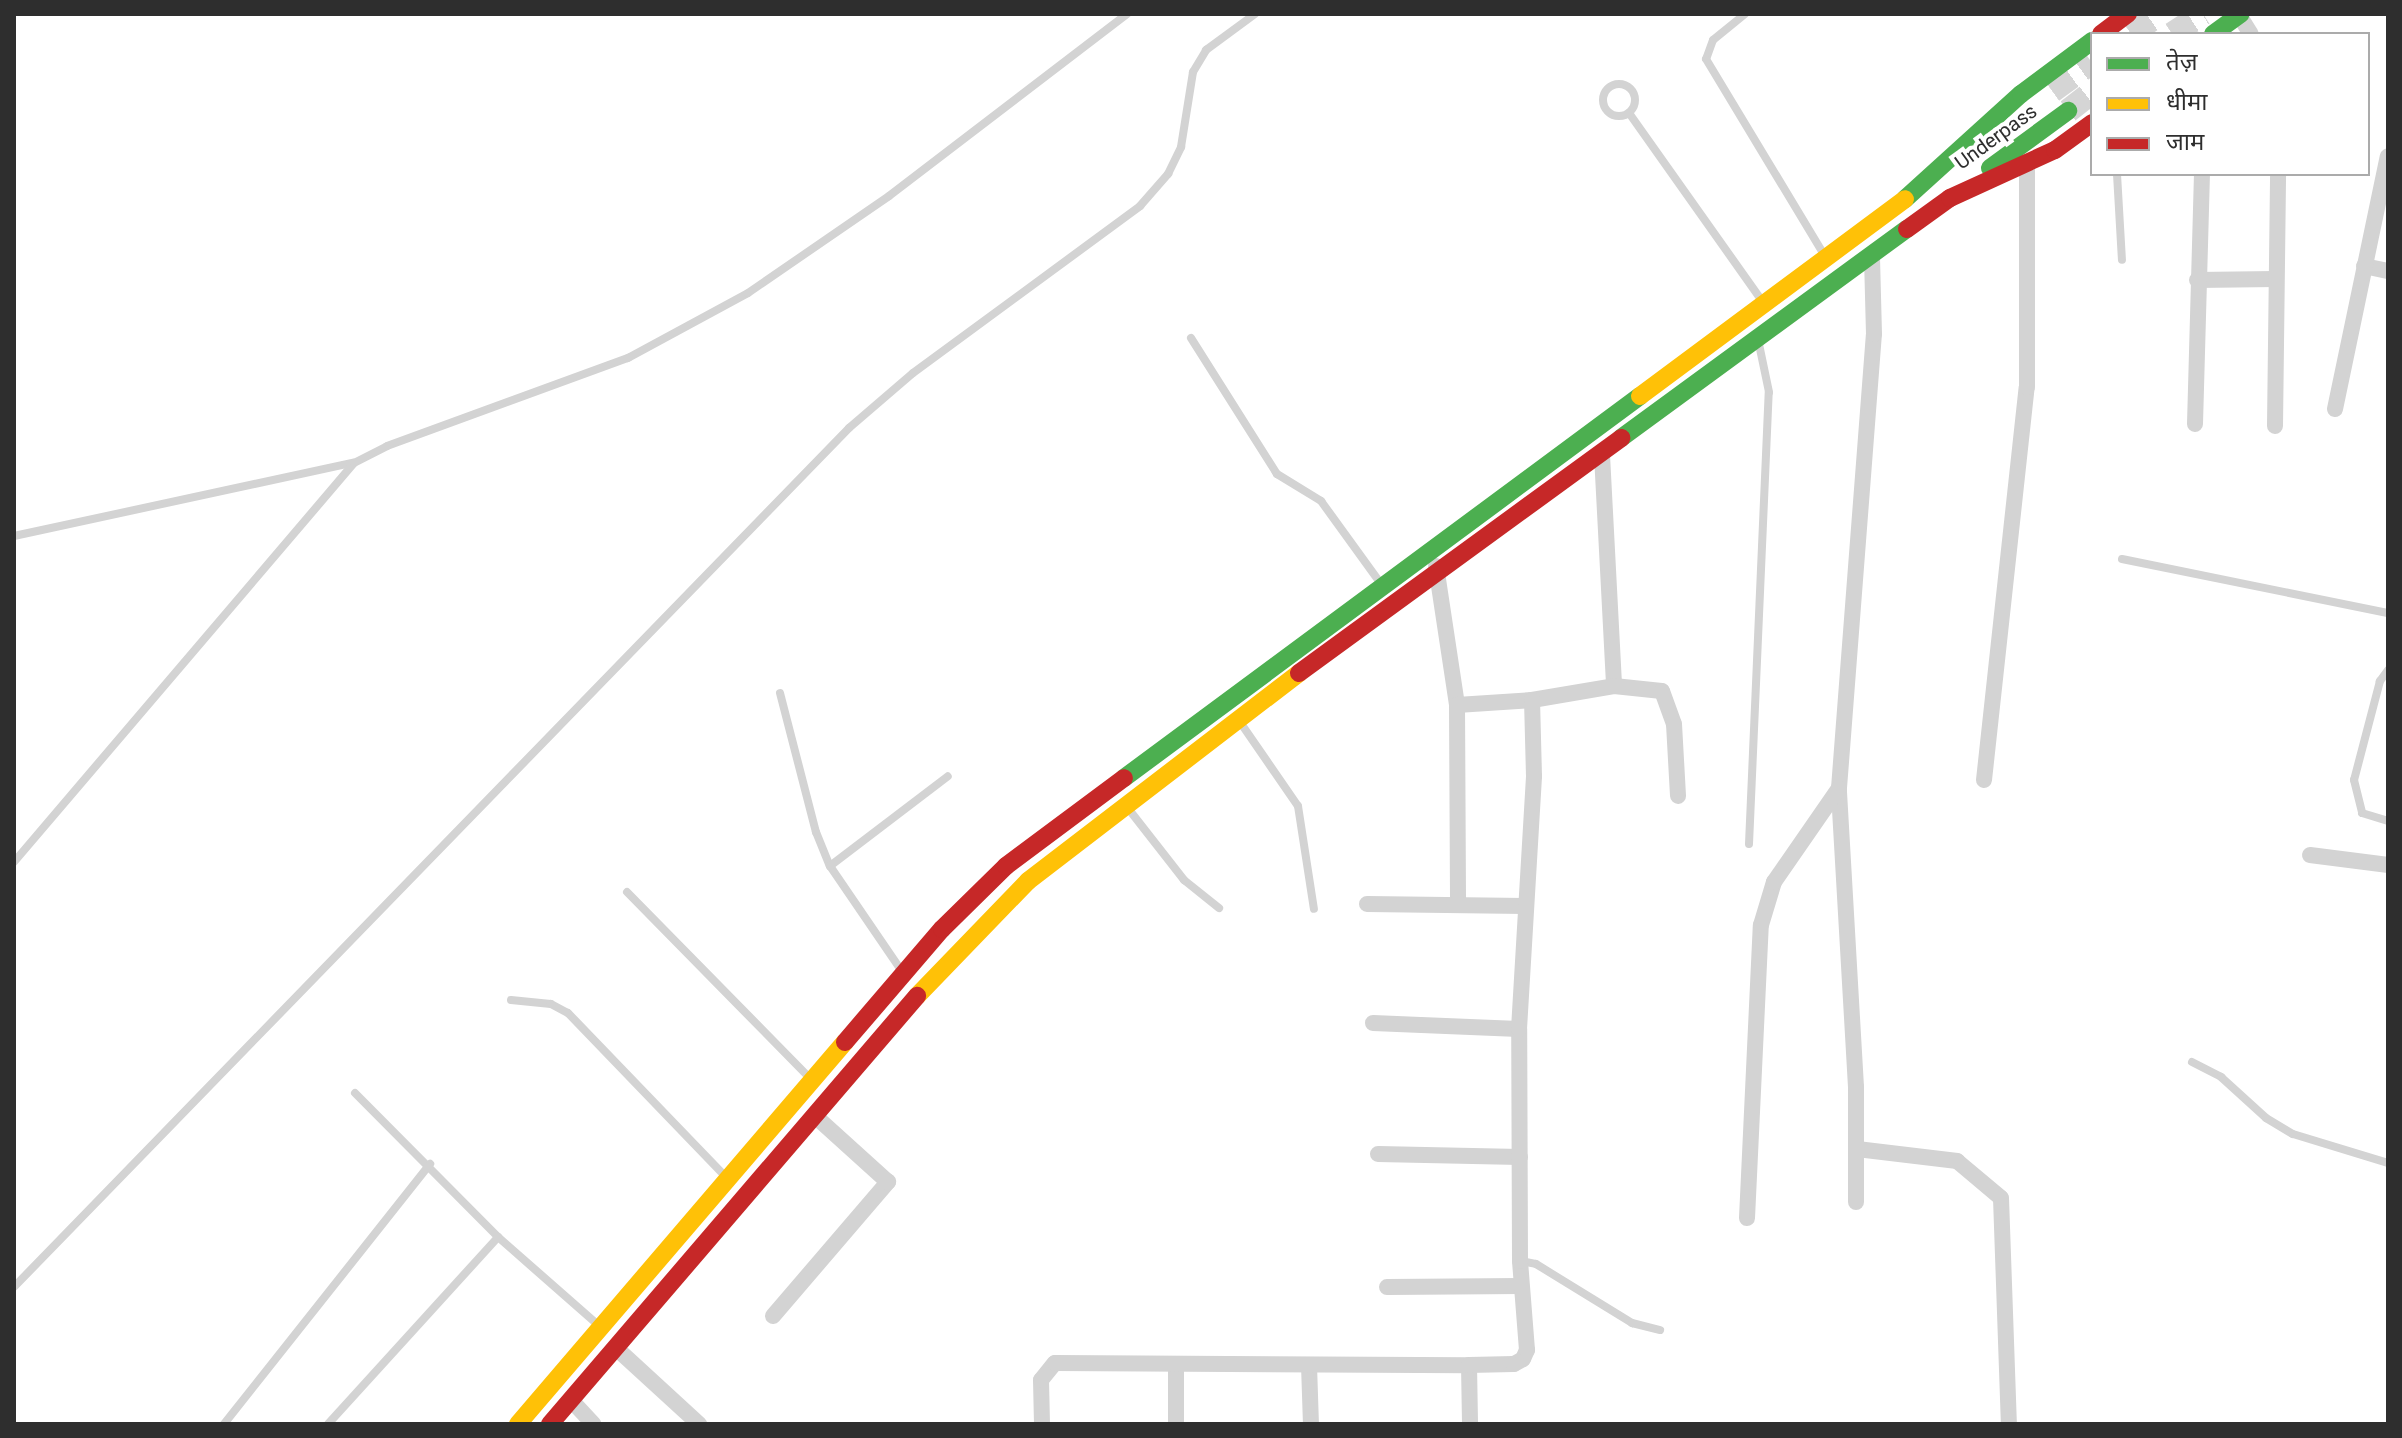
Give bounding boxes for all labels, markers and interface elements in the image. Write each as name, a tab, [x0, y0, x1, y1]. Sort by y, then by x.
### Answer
legend	[2090, 32, 2370, 176]
text: तेज़	[2166, 48, 2198, 76]
text: धीमा	[2166, 88, 2208, 116]
street label: Underpass	[1950, 99, 2042, 175]
text: जाम	[2166, 128, 2204, 156]

